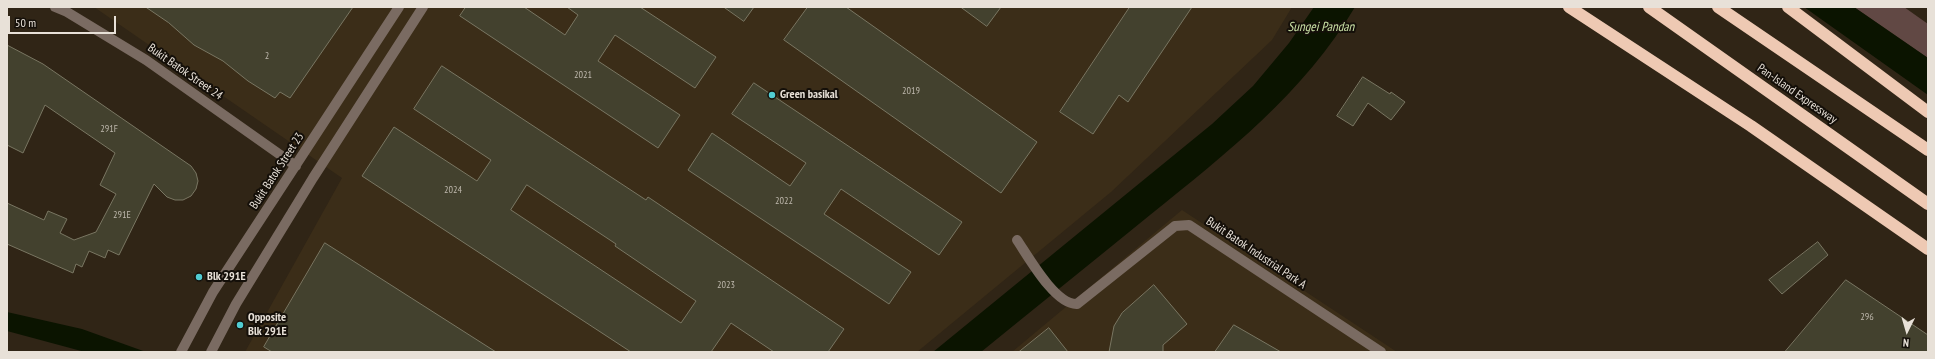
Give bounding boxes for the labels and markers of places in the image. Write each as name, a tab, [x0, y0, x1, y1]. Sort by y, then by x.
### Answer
place label: Green basikal	[780, 88, 838, 102]
marker: Green basikal	[767, 90, 777, 100]
place label: Blk 291E	[207, 270, 246, 284]
marker: Blk 291E	[194, 272, 204, 282]
place label: Opposite Blk 291E	[248, 311, 287, 339]
marker: Opposite Blk 291E	[235, 320, 245, 330]

